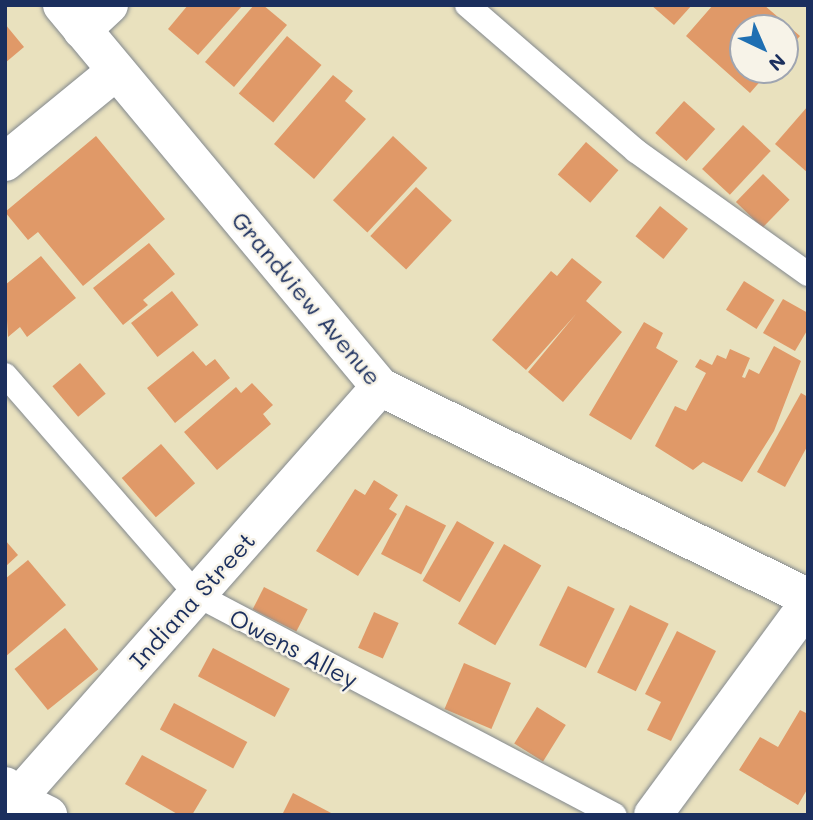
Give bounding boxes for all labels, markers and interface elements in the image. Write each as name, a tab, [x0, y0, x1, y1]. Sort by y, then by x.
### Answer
north arrow	[729, 14, 799, 84]
text: N	[764, 49, 791, 77]
street label: Grandview Avenue	[226, 205, 388, 391]
street label: Indiana Street	[123, 526, 261, 674]
street label: Owens Alley	[225, 602, 363, 694]

